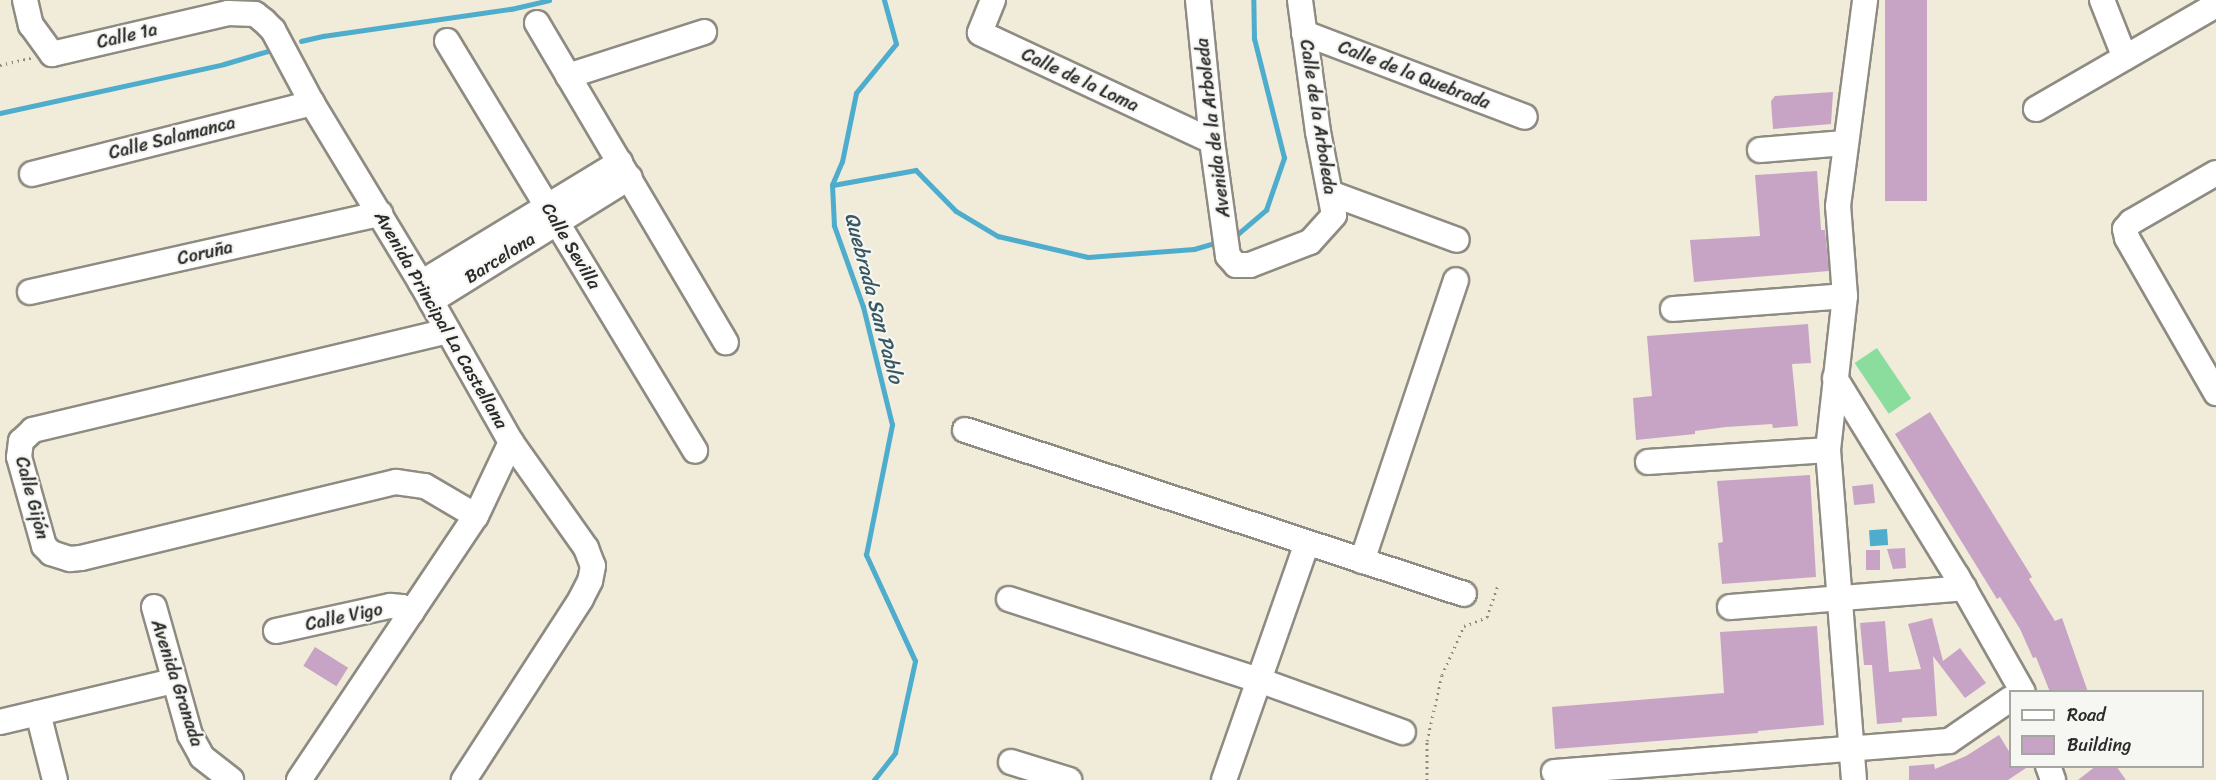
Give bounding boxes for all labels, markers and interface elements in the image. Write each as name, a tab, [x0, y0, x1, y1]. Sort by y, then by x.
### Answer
street label: Calle 1a	[95, 19, 159, 53]
street label: Calle de la Quebrada	[1334, 36, 1494, 114]
street label: Avenida de la Arboleda	[1191, 37, 1235, 219]
street label: Calle de la Arboleda	[1295, 37, 1341, 197]
street label: Calle de la Loma	[1018, 43, 1142, 117]
street label: Calle Salamanca	[107, 112, 237, 164]
street label: Calle Sevilla	[537, 199, 605, 293]
street label: Avenida Principal La Castellana	[370, 207, 512, 433]
water label: Quebrada San Pablo	[840, 210, 908, 386]
street label: Barcelona	[461, 228, 539, 288]
street label: Coruña	[175, 236, 235, 270]
street label: Calle Gijón	[11, 454, 53, 542]
street label: Calle Vigo	[303, 598, 385, 636]
street label: Avenida Granada	[146, 617, 208, 749]
legend	[2009, 690, 2204, 768]
text: Road	[2067, 699, 2106, 731]
text: Building	[2067, 729, 2131, 761]

